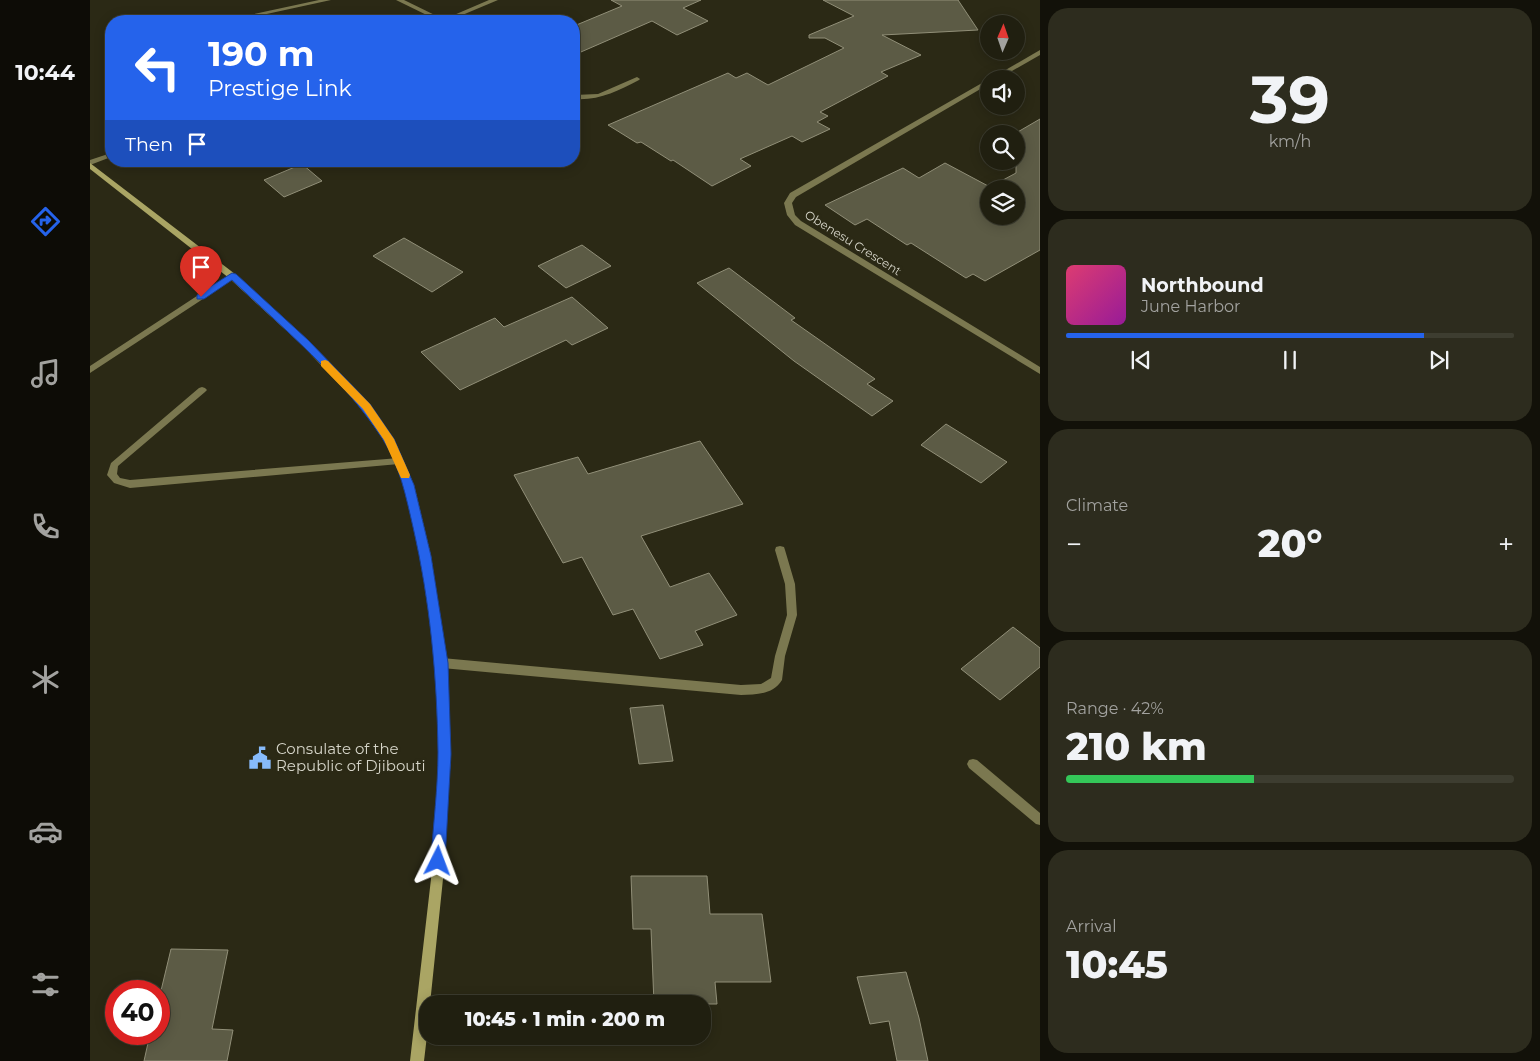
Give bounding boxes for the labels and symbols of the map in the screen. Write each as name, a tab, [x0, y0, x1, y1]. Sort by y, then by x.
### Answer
north arrow	[980, 15, 1025, 60]
street label: Obenesu Crescent	[802, 207, 904, 278]
pin	[180, 246, 222, 297]
place label: Consulate of the Republic of Djibouti	[276, 739, 426, 775]
public building icon: Consulate of the Republic of Djibouti	[247, 745, 273, 771]
position arrow	[411, 834, 463, 886]
speed limit sign: 40	[105, 980, 170, 1045]

